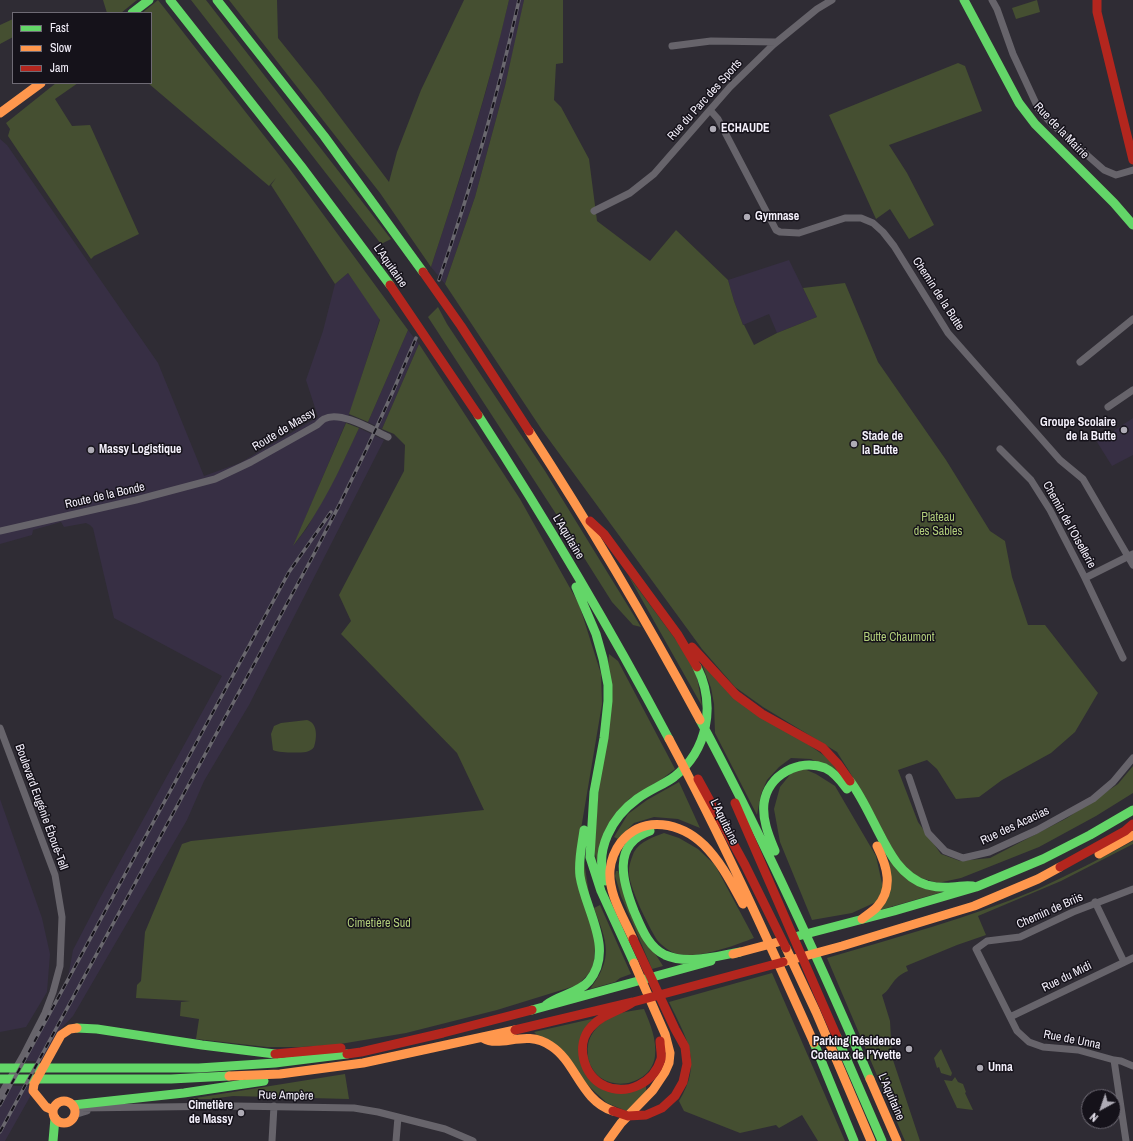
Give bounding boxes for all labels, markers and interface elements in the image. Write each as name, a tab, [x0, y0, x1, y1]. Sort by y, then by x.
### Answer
legend	[12, 12, 152, 84]
text: Fast	[50, 20, 69, 36]
text: Slow	[50, 40, 71, 56]
street label: Rue du Parc des Sports	[665, 56, 745, 144]
text: Jam	[50, 60, 69, 76]
street label: Rue de la Mairie	[1031, 100, 1091, 162]
place label: ECHAUDE	[721, 122, 770, 136]
marker: ECHAUDE	[708, 124, 718, 134]
place label: Gymnase	[755, 210, 799, 224]
marker: Gymnase	[742, 212, 752, 222]
street label: L'Aquitaine	[370, 242, 410, 290]
street label: Chemin de la Butte	[909, 255, 967, 333]
street label: Route de Massy	[250, 406, 318, 454]
place label: Groupe Scolaire de la Butte	[1040, 416, 1116, 444]
marker: Groupe Scolaire de la Butte	[1119, 425, 1129, 435]
place label: Stade de la Butte	[862, 430, 903, 458]
marker: Stade de la Butte	[849, 439, 859, 449]
place label: Massy Logistique	[99, 443, 182, 457]
marker: Massy Logistique	[86, 445, 96, 455]
street label: Chemin de l'Oisellerie	[1039, 479, 1099, 571]
street label: Route de la Bonde	[64, 480, 146, 512]
park label: Plateau des Sables	[914, 511, 962, 539]
street label: L'Aquitaine	[549, 512, 587, 562]
park label: Butte Chaumont	[863, 631, 935, 645]
street label: Boulevard Eugénie Éboué-Tell	[12, 742, 70, 872]
street label: L'Aquitaine	[707, 797, 741, 847]
street label: Rue des Acacias	[978, 804, 1052, 848]
street label: Chemin de Briis	[1015, 890, 1085, 932]
park label: Cimetière Sud	[347, 917, 411, 931]
street label: Rue du Midi	[1040, 959, 1094, 995]
street label: Rue de Unna	[1042, 1027, 1102, 1053]
place label: Parking Résidence Coteaux de l’Yvette	[811, 1035, 901, 1063]
marker: Parking Résidence Coteaux de l’Yvette	[904, 1044, 914, 1054]
place label: Unna	[988, 1061, 1013, 1075]
marker: Unna	[975, 1063, 985, 1073]
street label: L'Aquitaine	[875, 1071, 907, 1123]
street label: Rue Ampère	[258, 1088, 314, 1104]
north arrow	[1081, 1089, 1121, 1129]
place label: Cimetière de Massy	[188, 1099, 233, 1127]
marker: Cimetière de Massy	[236, 1108, 246, 1118]
text: N	[1087, 1110, 1101, 1125]

